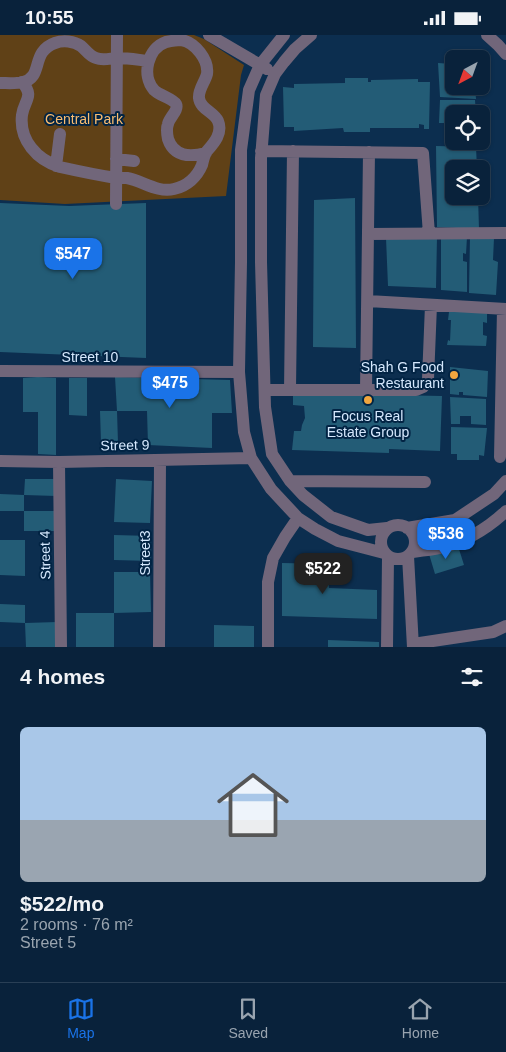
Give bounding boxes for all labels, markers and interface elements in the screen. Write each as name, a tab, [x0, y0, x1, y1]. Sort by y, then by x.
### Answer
text: 10:55	[25, 7, 74, 28]
north arrow	[445, 50, 490, 95]
map controls	[445, 50, 490, 205]
button: locate	[445, 105, 490, 150]
park label: Central Park	[45, 111, 124, 127]
button: layers	[445, 160, 490, 205]
pin: $547	[43, 237, 103, 280]
text: $547	[55, 245, 91, 262]
street label: Street 10	[62, 349, 119, 365]
place label: Shah G Food Restaurant	[361, 359, 444, 391]
pin: $475	[140, 367, 200, 409]
marker: Shah G Food Restaurant	[448, 369, 460, 381]
text: $475	[152, 374, 188, 391]
marker: Focus Real Estate Group	[362, 394, 374, 406]
place label: Focus Real Estate Group	[327, 408, 409, 440]
street label: Street 9	[100, 437, 150, 453]
pin: $536	[416, 517, 476, 560]
text: $536	[428, 525, 464, 542]
street label: Street 4	[37, 530, 53, 580]
street label: Street3	[137, 530, 153, 576]
pin: $522	[293, 553, 353, 595]
text: $522	[305, 560, 341, 577]
icon: filters	[458, 663, 486, 691]
text: 4 homes	[20, 665, 105, 688]
icon: home	[208, 760, 298, 850]
text: $522/mo	[20, 892, 104, 915]
text: 2 rooms · 76 m²	[20, 916, 133, 933]
text: Street 5	[20, 934, 76, 951]
tab: Map	[67, 995, 95, 1041]
tab: Saved	[228, 995, 268, 1041]
tab: Home	[402, 995, 439, 1041]

